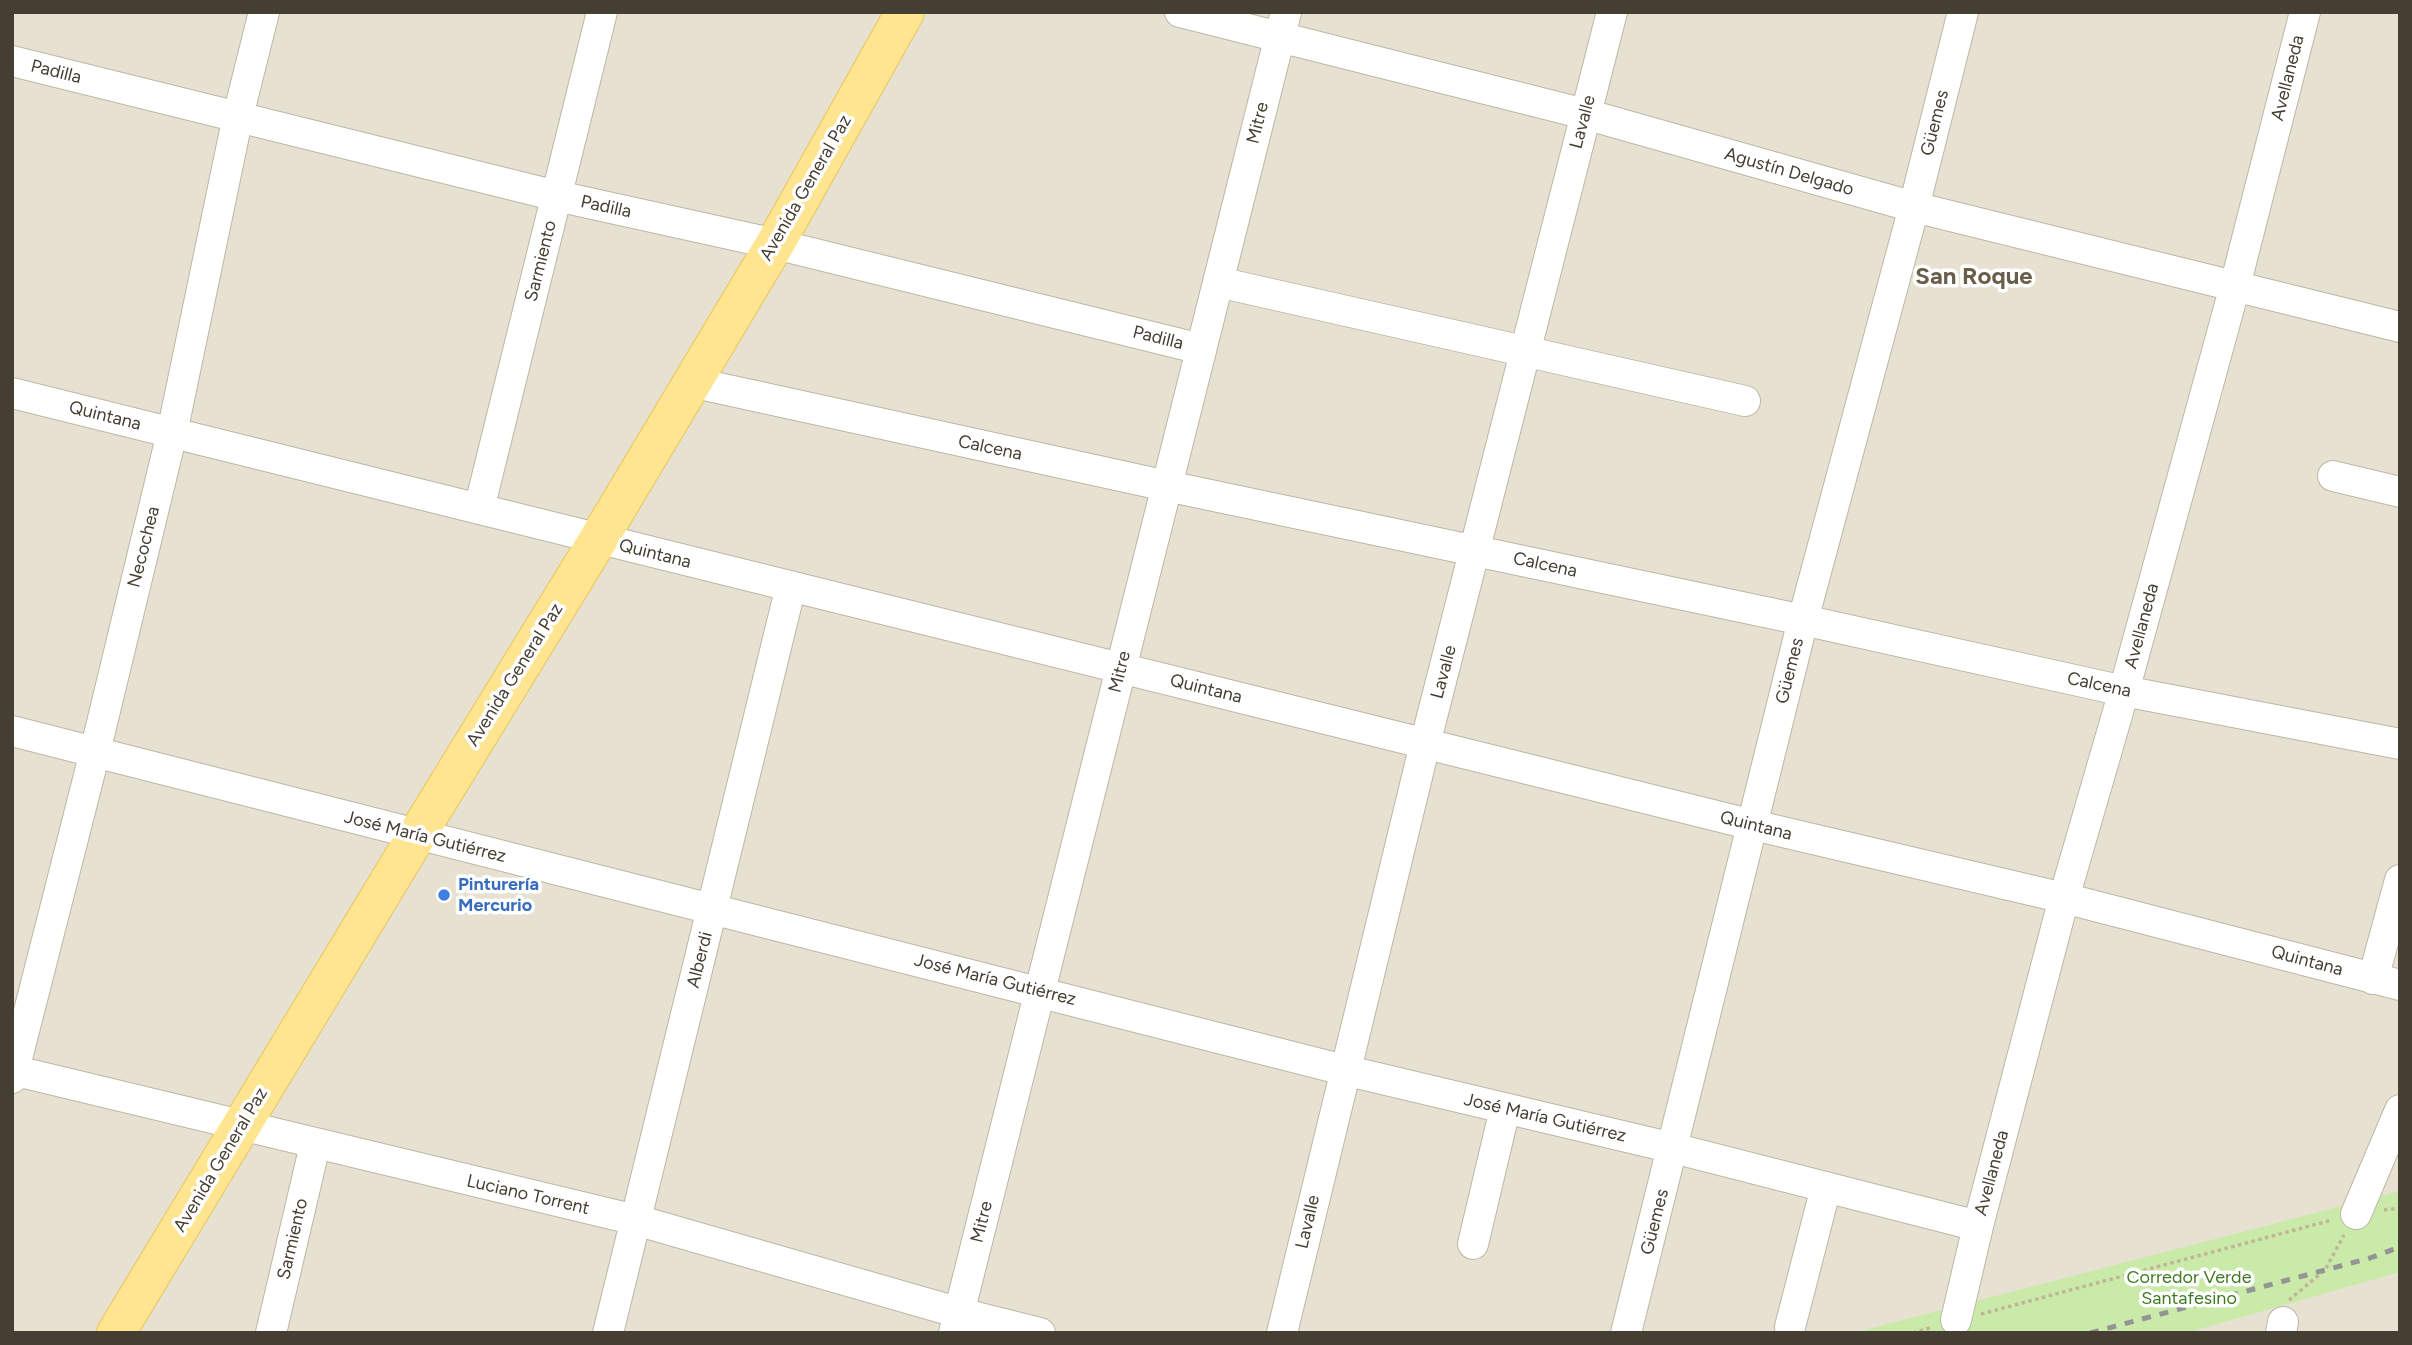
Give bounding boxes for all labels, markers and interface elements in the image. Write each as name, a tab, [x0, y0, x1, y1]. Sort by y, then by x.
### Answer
street label: Avellaneda	[2267, 33, 2309, 123]
street label: Padilla	[29, 55, 83, 89]
street label: Güemes	[1916, 88, 1954, 158]
street label: Lavalle	[1566, 93, 1600, 151]
street label: Mitre	[1242, 100, 1274, 146]
street label: Avenida General Paz	[755, 111, 857, 265]
street label: Agustín Delgado	[1722, 143, 1856, 201]
street label: Padilla	[579, 191, 633, 223]
street label: Sarmiento	[520, 218, 562, 304]
district label: San Roque	[1915, 263, 2033, 291]
street label: Padilla	[1131, 321, 1185, 355]
street label: Quintana	[67, 397, 143, 435]
street label: Calcena	[956, 431, 1024, 465]
street label: Necochea	[124, 504, 164, 590]
street label: Quintana	[617, 535, 693, 573]
street label: Calcena	[1511, 548, 1579, 582]
street label: Avellaneda	[2120, 581, 2164, 671]
street label: Avenida General Paz	[462, 599, 568, 751]
street label: Güemes	[1771, 636, 1809, 706]
street label: Lavalle	[1427, 643, 1461, 701]
street label: Mitre	[1104, 649, 1136, 695]
street label: Calcena	[2065, 668, 2133, 702]
street label: Quintana	[1168, 670, 1244, 708]
street label: José María Gutiérrez	[342, 806, 508, 868]
street label: Quintana	[1718, 807, 1794, 845]
place label: Pinturería Mercurio	[458, 874, 539, 917]
marker: Pinturería Mercurio	[436, 887, 452, 903]
street label: Alberdi	[683, 930, 717, 990]
street label: Quintana	[2269, 941, 2345, 981]
street label: José María Gutiérrez	[912, 949, 1078, 1011]
street label: Avenida General Paz	[169, 1084, 273, 1236]
street label: José María Gutiérrez	[1462, 1089, 1628, 1147]
street label: Avellaneda	[1970, 1128, 2014, 1218]
street label: Luciano Torrent	[464, 1170, 592, 1220]
street label: Güemes	[1636, 1187, 1674, 1257]
street label: Lavalle	[1291, 1193, 1325, 1251]
street label: Sarmiento	[273, 1196, 313, 1282]
street label: Mitre	[966, 1199, 998, 1245]
park label: Corredor Verde Santafesino	[2127, 1267, 2251, 1310]

